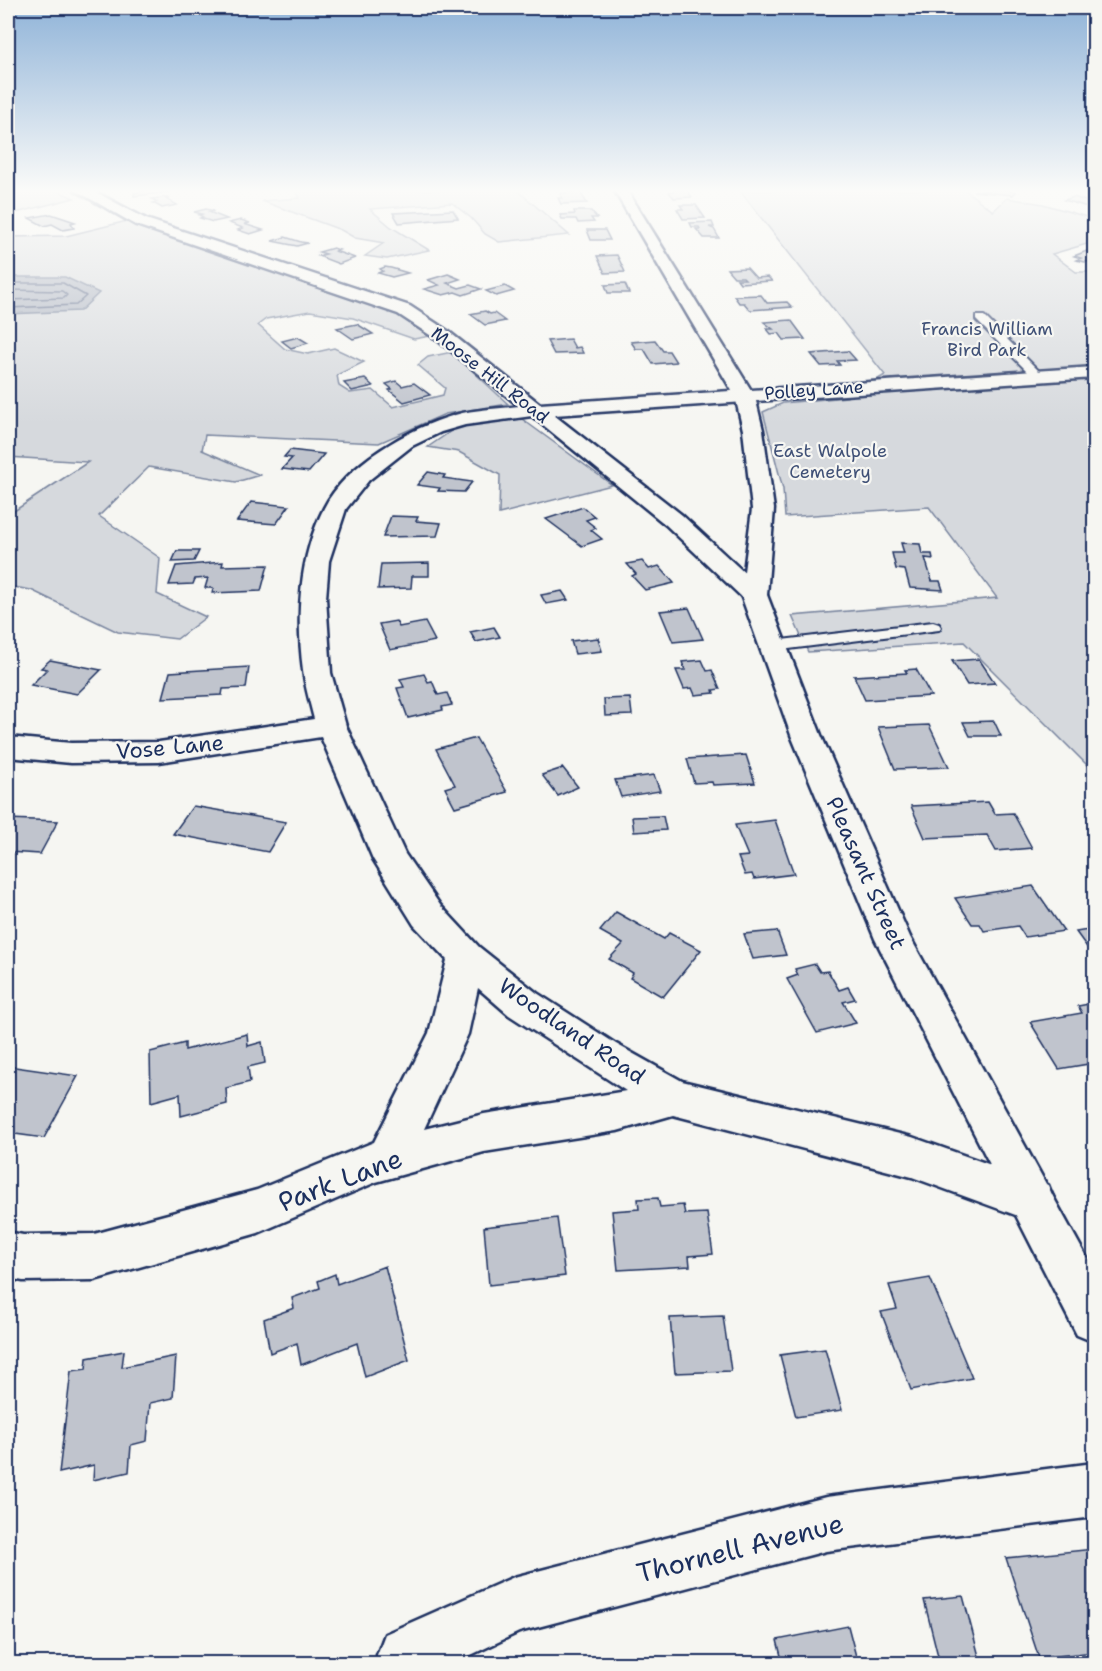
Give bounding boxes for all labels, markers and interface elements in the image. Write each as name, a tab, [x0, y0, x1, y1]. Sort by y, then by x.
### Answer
park label: Francis William Bird Park	[921, 317, 1053, 362]
street label: Moose Hill Road	[426, 321, 554, 429]
street label: Polley Lane	[763, 375, 865, 405]
park label: East Walpole Cemetery	[773, 439, 887, 484]
street label: Vose Lane	[115, 728, 225, 766]
street label: Pleasant Street	[819, 792, 913, 954]
street label: Woodland Road	[493, 971, 651, 1091]
street label: Park Lane	[273, 1139, 407, 1221]
street label: Thornell Avenue	[633, 1504, 847, 1592]

